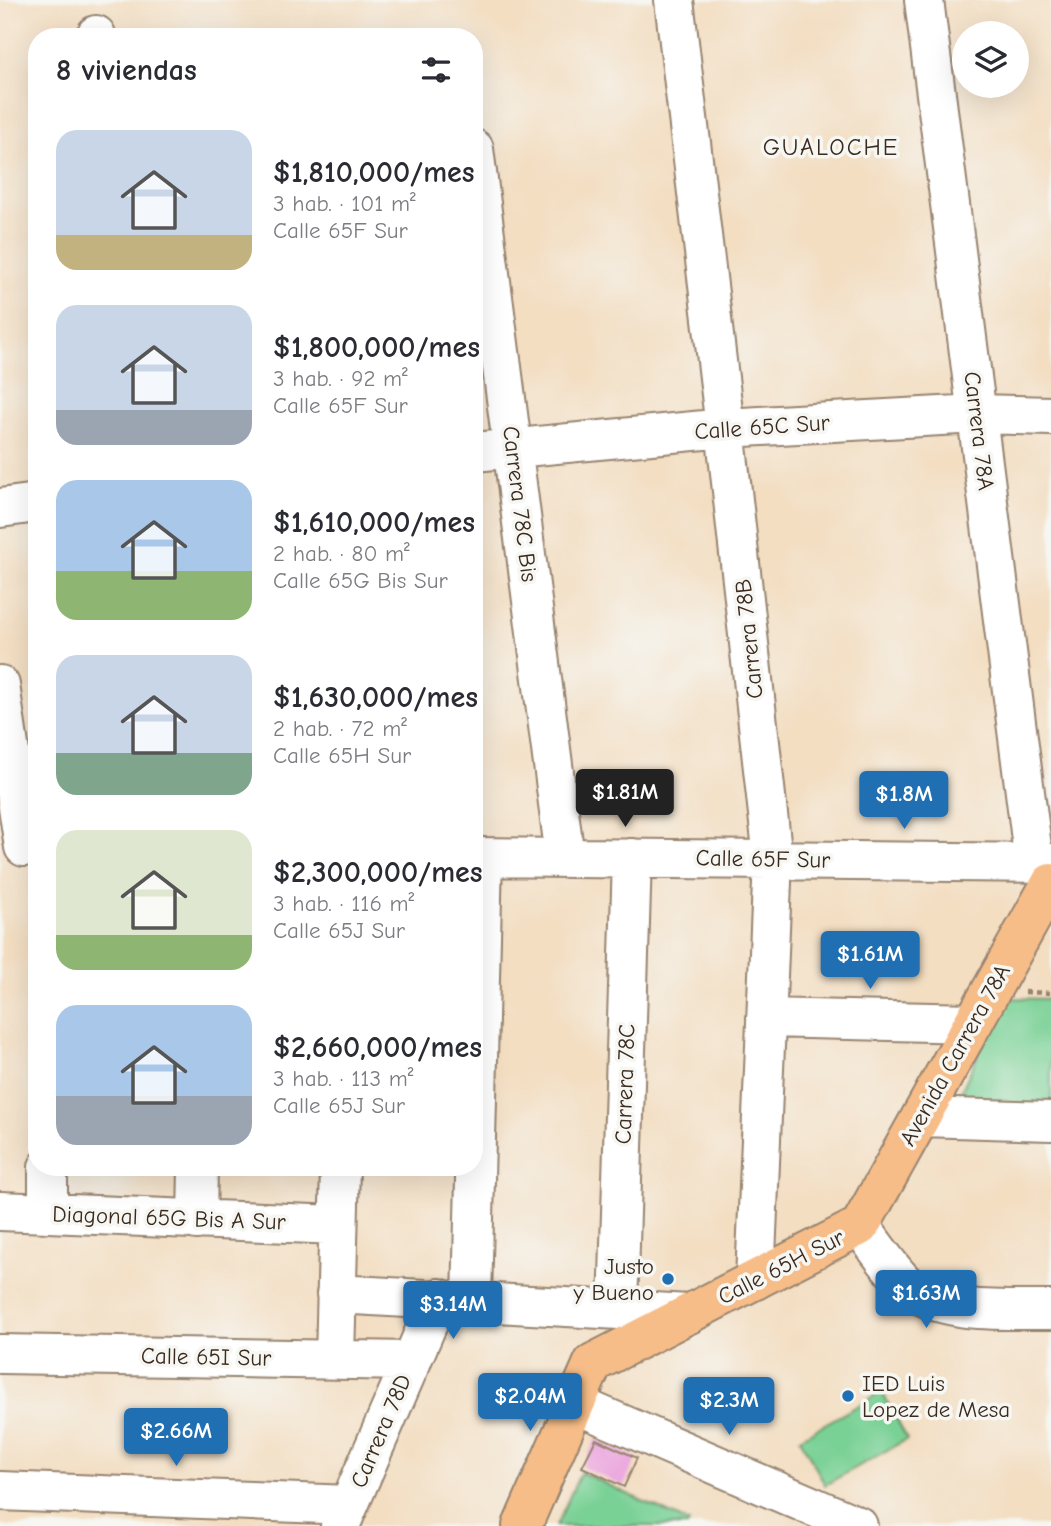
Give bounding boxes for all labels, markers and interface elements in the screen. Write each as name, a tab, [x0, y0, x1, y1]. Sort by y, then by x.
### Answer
map controls	[952, 21, 1029, 98]
button: layers	[952, 21, 1029, 98]
icon: filters	[417, 51, 455, 89]
text: 8 viviendas	[56, 53, 197, 88]
district label: GUALOCHE	[763, 133, 899, 161]
text: $1,810,000/mes	[273, 155, 475, 190]
icon: home	[112, 158, 196, 242]
text: 3 hab. · 101 m²	[273, 190, 416, 217]
text: Calle 65F Sur	[273, 217, 408, 244]
text: $1,800,000/mes	[273, 330, 480, 365]
icon: home	[112, 333, 196, 417]
text: 3 hab. · 92 m²	[273, 365, 408, 392]
street label: Carrera 78A	[958, 370, 1000, 492]
text: Calle 65F Sur	[273, 392, 408, 419]
street label: Calle 65C Sur	[693, 409, 831, 445]
street label: Carrera 78C Bis	[497, 424, 543, 584]
text: $1,610,000/mes	[273, 505, 475, 540]
icon: home	[112, 508, 196, 592]
text: 2 hab. · 80 m²	[273, 540, 410, 567]
text: Calle 65G Bis Sur	[273, 567, 448, 594]
street label: Carrera 78B	[729, 578, 769, 700]
text: $1,630,000/mes	[273, 680, 478, 715]
icon: home	[112, 683, 196, 767]
text: 2 hab. · 72 m²	[273, 715, 407, 742]
text: Calle 65H Sur	[273, 742, 411, 769]
pin: $1.81M	[568, 770, 682, 829]
pin: $1.8M	[855, 772, 953, 831]
text: $1.81M	[592, 778, 658, 805]
text: $1.8M	[875, 780, 933, 807]
street label: Calle 65F Sur	[695, 844, 831, 874]
text: $2,300,000/mes	[273, 855, 483, 890]
icon: home	[112, 858, 196, 942]
text: 3 hab. · 116 m²	[273, 890, 414, 917]
text: Calle 65J Sur	[273, 917, 405, 944]
pin: $1.61M	[813, 932, 927, 991]
text: $1.61M	[837, 940, 903, 967]
street label: Avenida Carrera 78A	[894, 960, 1016, 1150]
street label: Carrera 78C	[609, 1023, 641, 1145]
text: $2,660,000/mes	[273, 1030, 482, 1065]
icon: home	[112, 1033, 196, 1117]
text: 3 hab. · 113 m²	[273, 1065, 413, 1092]
text: Calle 65J Sur	[273, 1092, 405, 1119]
street label: Diagonal 65G Bis A Sur	[52, 1200, 287, 1236]
street label: Calle 65H Sur	[713, 1223, 849, 1310]
place label: Justo y Bueno	[573, 1253, 654, 1306]
pin: $1.63M	[869, 1270, 983, 1330]
marker: Justo y Bueno	[660, 1271, 676, 1287]
text: $1.63M	[892, 1279, 960, 1306]
pin: $3.14M	[396, 1282, 510, 1341]
text: $3.14M	[419, 1290, 487, 1317]
street label: Calle 65I Sur	[141, 1342, 272, 1372]
street label: Carrera 78D	[345, 1370, 417, 1492]
place label: IED Luis Lopez de Mesa	[862, 1370, 1010, 1423]
pin: $2.04M	[473, 1374, 587, 1433]
pin: $2.3M	[680, 1378, 778, 1437]
text: $2.04M	[494, 1382, 566, 1409]
text: $2.3M	[699, 1386, 759, 1413]
marker: IED Luis Lopez de Mesa	[840, 1388, 856, 1404]
pin: $2.66M	[119, 1408, 233, 1468]
text: $2.66M	[140, 1417, 212, 1444]

